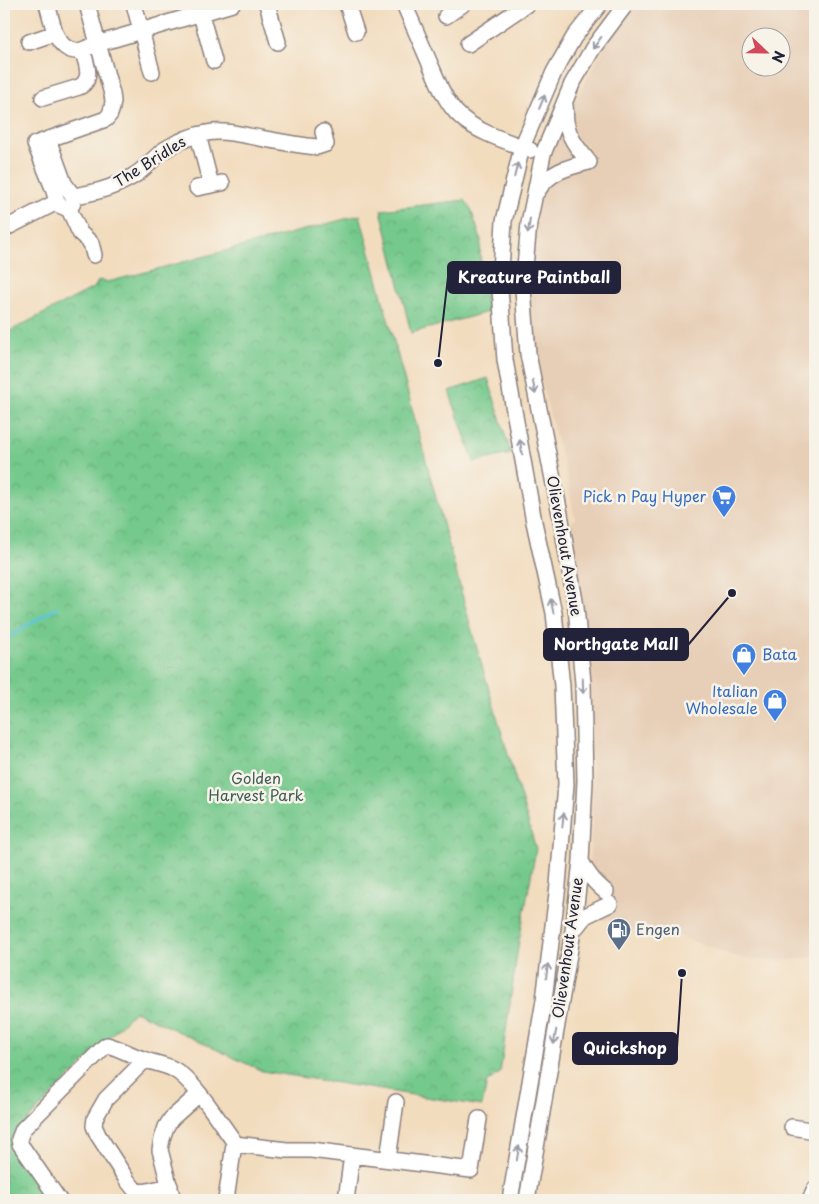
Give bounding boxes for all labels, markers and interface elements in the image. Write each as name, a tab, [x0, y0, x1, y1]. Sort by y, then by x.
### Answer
north arrow	[742, 28, 792, 78]
one-way arrow	[592, 36, 602, 50]
text: N	[767, 48, 790, 66]
one-way arrow	[537, 95, 547, 110]
street label: The Bridles	[109, 129, 190, 192]
one-way arrow	[512, 163, 522, 179]
one-way arrow	[524, 218, 534, 234]
callout: Kreature Paintball	[448, 262, 620, 293]
text: Kreature Paintball	[458, 264, 610, 288]
one-way arrow	[530, 379, 540, 395]
one-way arrow	[515, 439, 525, 455]
street label: Olievenhout Avenue	[542, 474, 589, 618]
place label: Pick n Pay Hyper	[583, 484, 707, 507]
supermarket icon: Pick n Pay Hyper	[711, 484, 737, 518]
one-way arrow	[547, 598, 557, 614]
callout: Northgate Mall	[544, 629, 688, 660]
text: Northgate Mall	[554, 631, 678, 655]
shop icon: Bata	[731, 642, 757, 676]
place label: Bata	[762, 642, 798, 665]
one-way arrow	[578, 677, 587, 693]
place label: Italian Wholesale	[686, 679, 758, 719]
shop icon: Italian Wholesale	[762, 688, 788, 722]
park label: Golden Harvest Park	[208, 766, 304, 806]
one-way arrow	[558, 812, 568, 828]
street label: Olievenhout Avenue	[545, 876, 588, 1020]
fuel station icon: Engen	[606, 917, 632, 951]
place label: Engen	[636, 917, 680, 940]
one-way arrow	[542, 963, 552, 979]
one-way arrow	[549, 1029, 559, 1045]
callout: Quickshop	[573, 1033, 677, 1064]
text: Quickshop	[583, 1035, 667, 1059]
one-way arrow	[513, 1145, 523, 1161]

